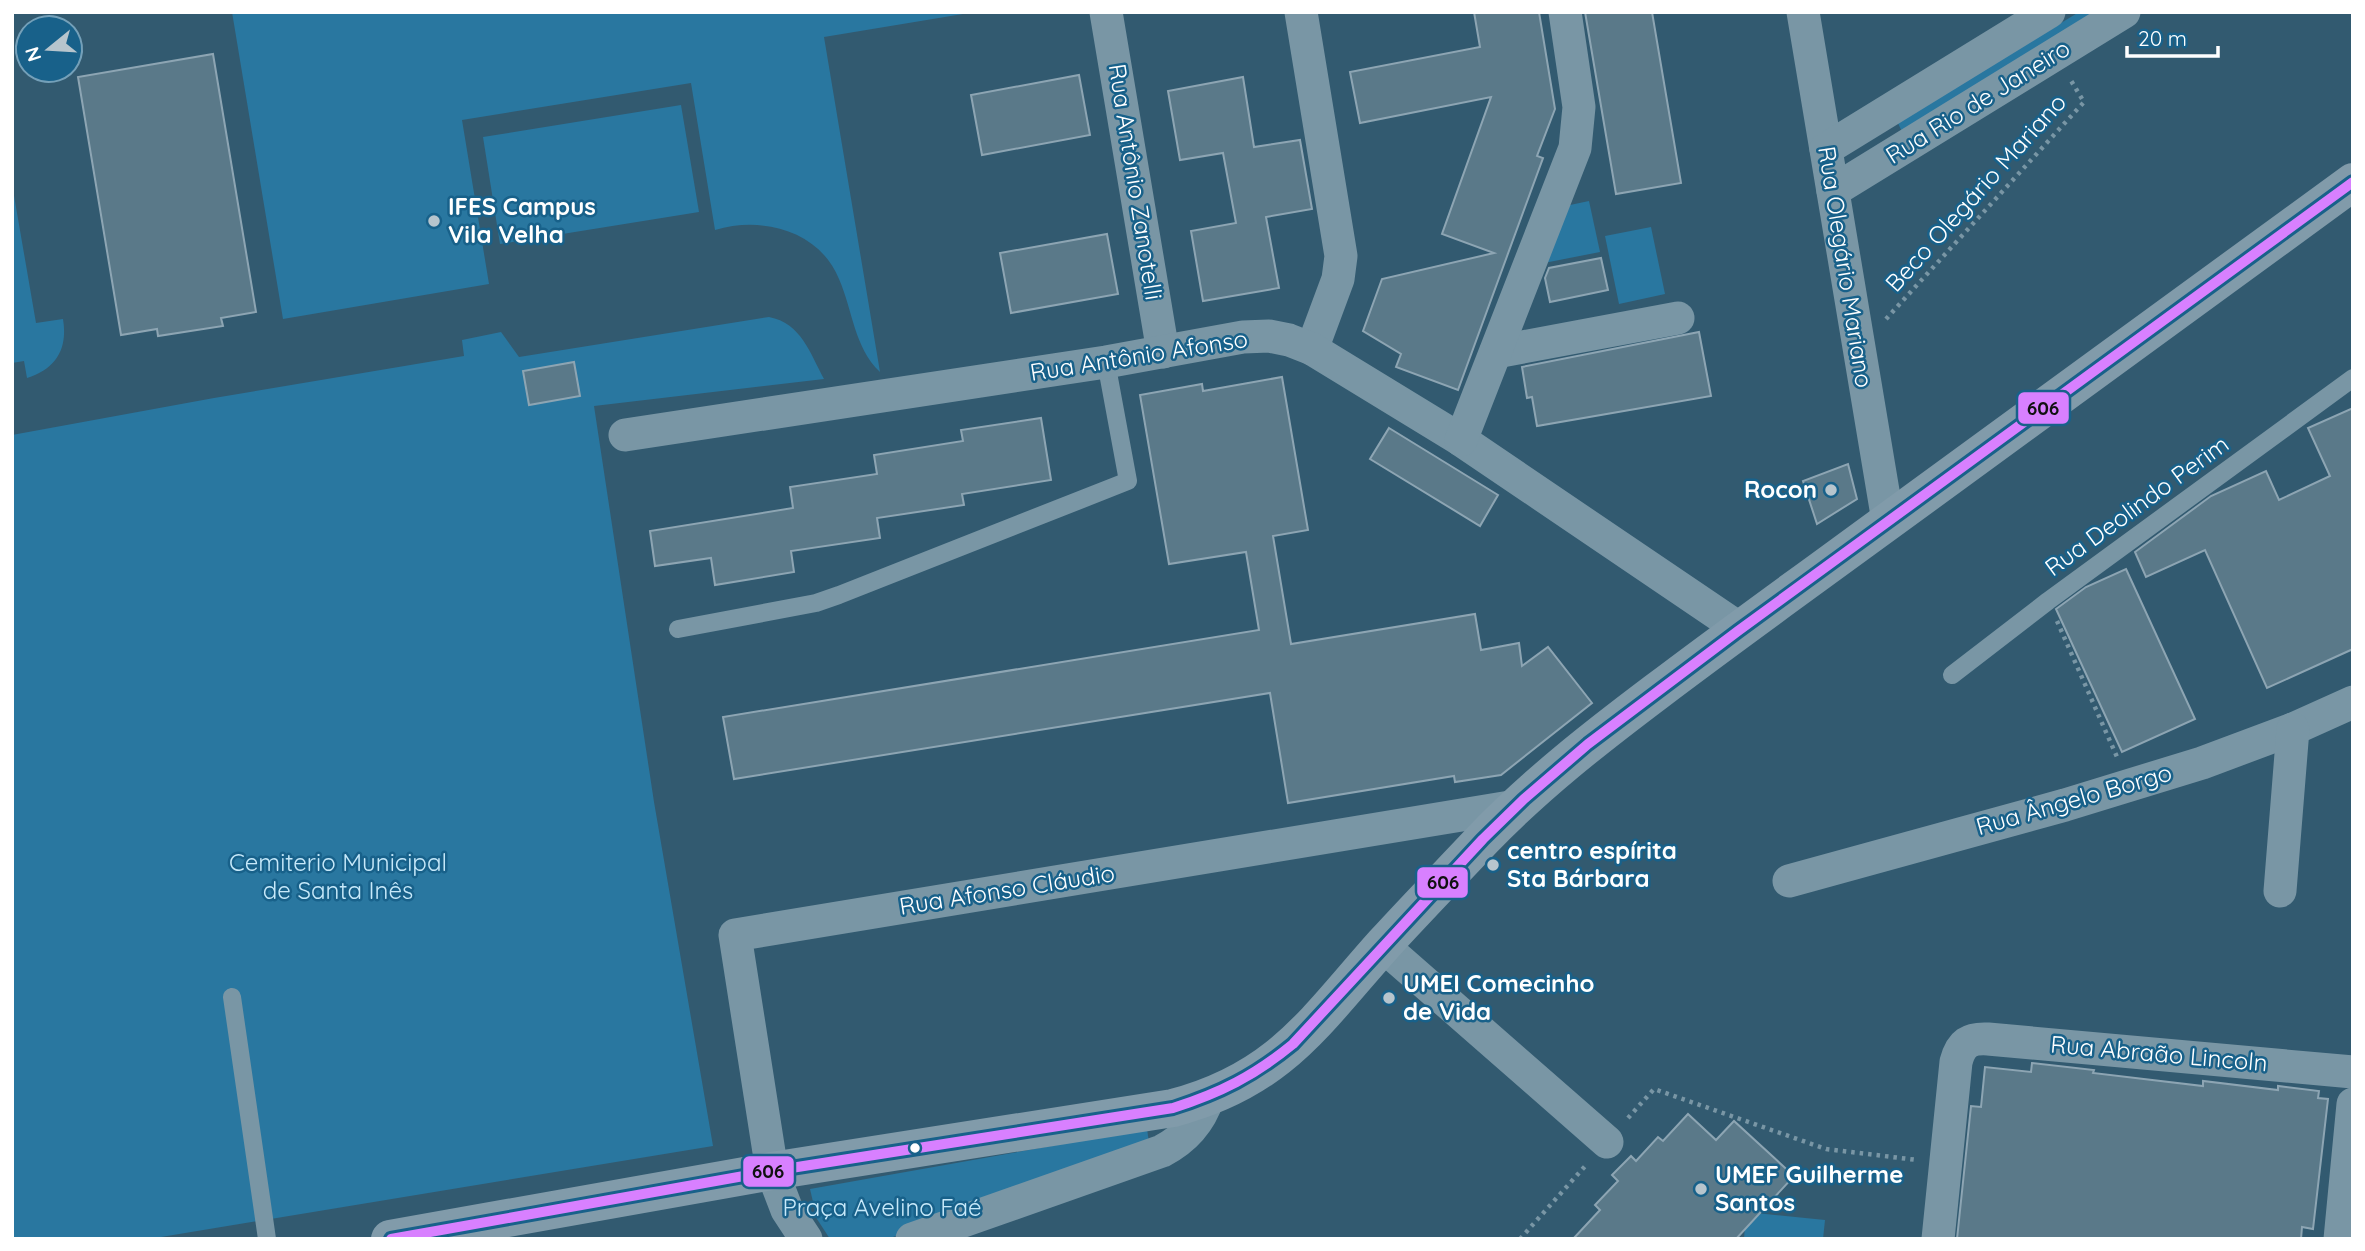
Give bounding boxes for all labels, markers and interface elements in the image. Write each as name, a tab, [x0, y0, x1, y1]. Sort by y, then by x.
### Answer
north arrow	[14, 14, 84, 84]
scale bar	[2127, 14, 2218, 58]
text: 20 m	[2138, 25, 2187, 51]
street label: Rua Rio de Janeiro	[1880, 32, 2075, 170]
text: N	[19, 44, 46, 65]
street label: Rua Antônio Zanotelli	[1102, 62, 1169, 302]
street label: Beco Olegário Mariano	[1878, 87, 2072, 298]
street label: Rua Olegário Mariano	[1812, 144, 1880, 390]
place label: IFES Campus Vila Velha	[448, 191, 596, 249]
marker: IFES Campus Vila Velha	[426, 213, 442, 229]
street label: Rua Antônio Afonso	[1028, 323, 1250, 387]
line badge: 606	[2017, 391, 2070, 425]
text: 606	[2027, 396, 2059, 420]
street label: Rua Deolindo Perim	[2039, 428, 2234, 582]
place label: Rocon	[1744, 474, 1817, 504]
marker: Rocon	[1823, 482, 1839, 498]
street label: Rua Ângelo Borgo	[1972, 757, 2175, 841]
place label: centro espírita Sta Bárbara	[1507, 835, 1677, 893]
park label: Cemiterio Municipal de Santa Inês	[229, 847, 447, 905]
street label: Rua Afonso Cláudio	[897, 857, 1117, 921]
marker: centro espírita Sta Bárbara	[1485, 857, 1501, 873]
line badge: 606	[1416, 866, 1469, 899]
text: 606	[1427, 870, 1459, 894]
place label: UMEI Comecinho de Vida	[1403, 968, 1594, 1026]
marker: UMEI Comecinho de Vida	[1381, 990, 1397, 1006]
street label: Rua Abraão Lincoln	[2049, 1029, 2269, 1077]
unlabelled marker	[908, 1141, 922, 1155]
line badge: 606	[742, 1155, 795, 1188]
text: 606	[752, 1159, 784, 1183]
place label: UMEF Guilherme Santos	[1715, 1159, 1903, 1217]
marker: UMEF Guilherme Santos	[1693, 1181, 1709, 1197]
park label: Praça Avelino Faé	[782, 1192, 982, 1222]

